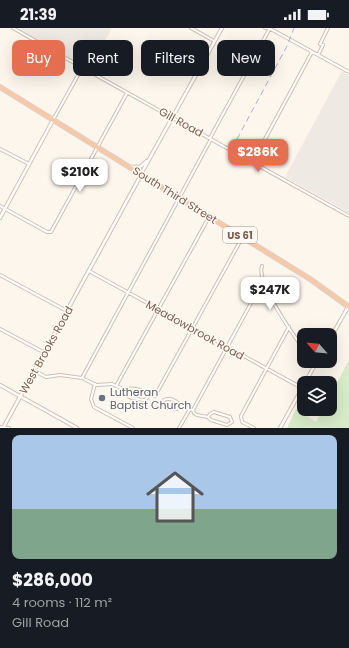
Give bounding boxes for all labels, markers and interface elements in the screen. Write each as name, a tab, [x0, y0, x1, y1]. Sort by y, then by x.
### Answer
text: 21:39	[20, 4, 57, 25]
chip: Buy	[12, 40, 65, 76]
chip: Rent	[73, 40, 133, 76]
chip: Filters	[141, 40, 209, 76]
chip: New	[217, 40, 275, 76]
street label: Gill Road	[156, 103, 206, 141]
pin: $286K	[230, 139, 286, 173]
text: $286K	[237, 142, 279, 161]
pin: $210K	[52, 159, 108, 193]
text: $210K	[61, 162, 99, 181]
street label: South Third Street	[130, 163, 220, 227]
road number: US 61	[223, 227, 257, 243]
pin: $247K	[242, 277, 298, 311]
text: $247K	[250, 280, 290, 299]
street label: Meadowbrook Road	[143, 296, 247, 364]
street label: West Brooks Road	[15, 303, 77, 397]
north arrow	[297, 328, 337, 368]
map controls	[297, 328, 337, 416]
button: layers	[297, 376, 337, 416]
place label: Lutheran Baptist Church	[110, 384, 191, 413]
marker: Lutheran Baptist Church	[97, 393, 107, 403]
icon: home	[139, 461, 211, 533]
text: $286,000	[12, 568, 93, 592]
text: 4 rooms · 112 m²	[12, 593, 112, 612]
text: Gill Road	[12, 613, 69, 632]

